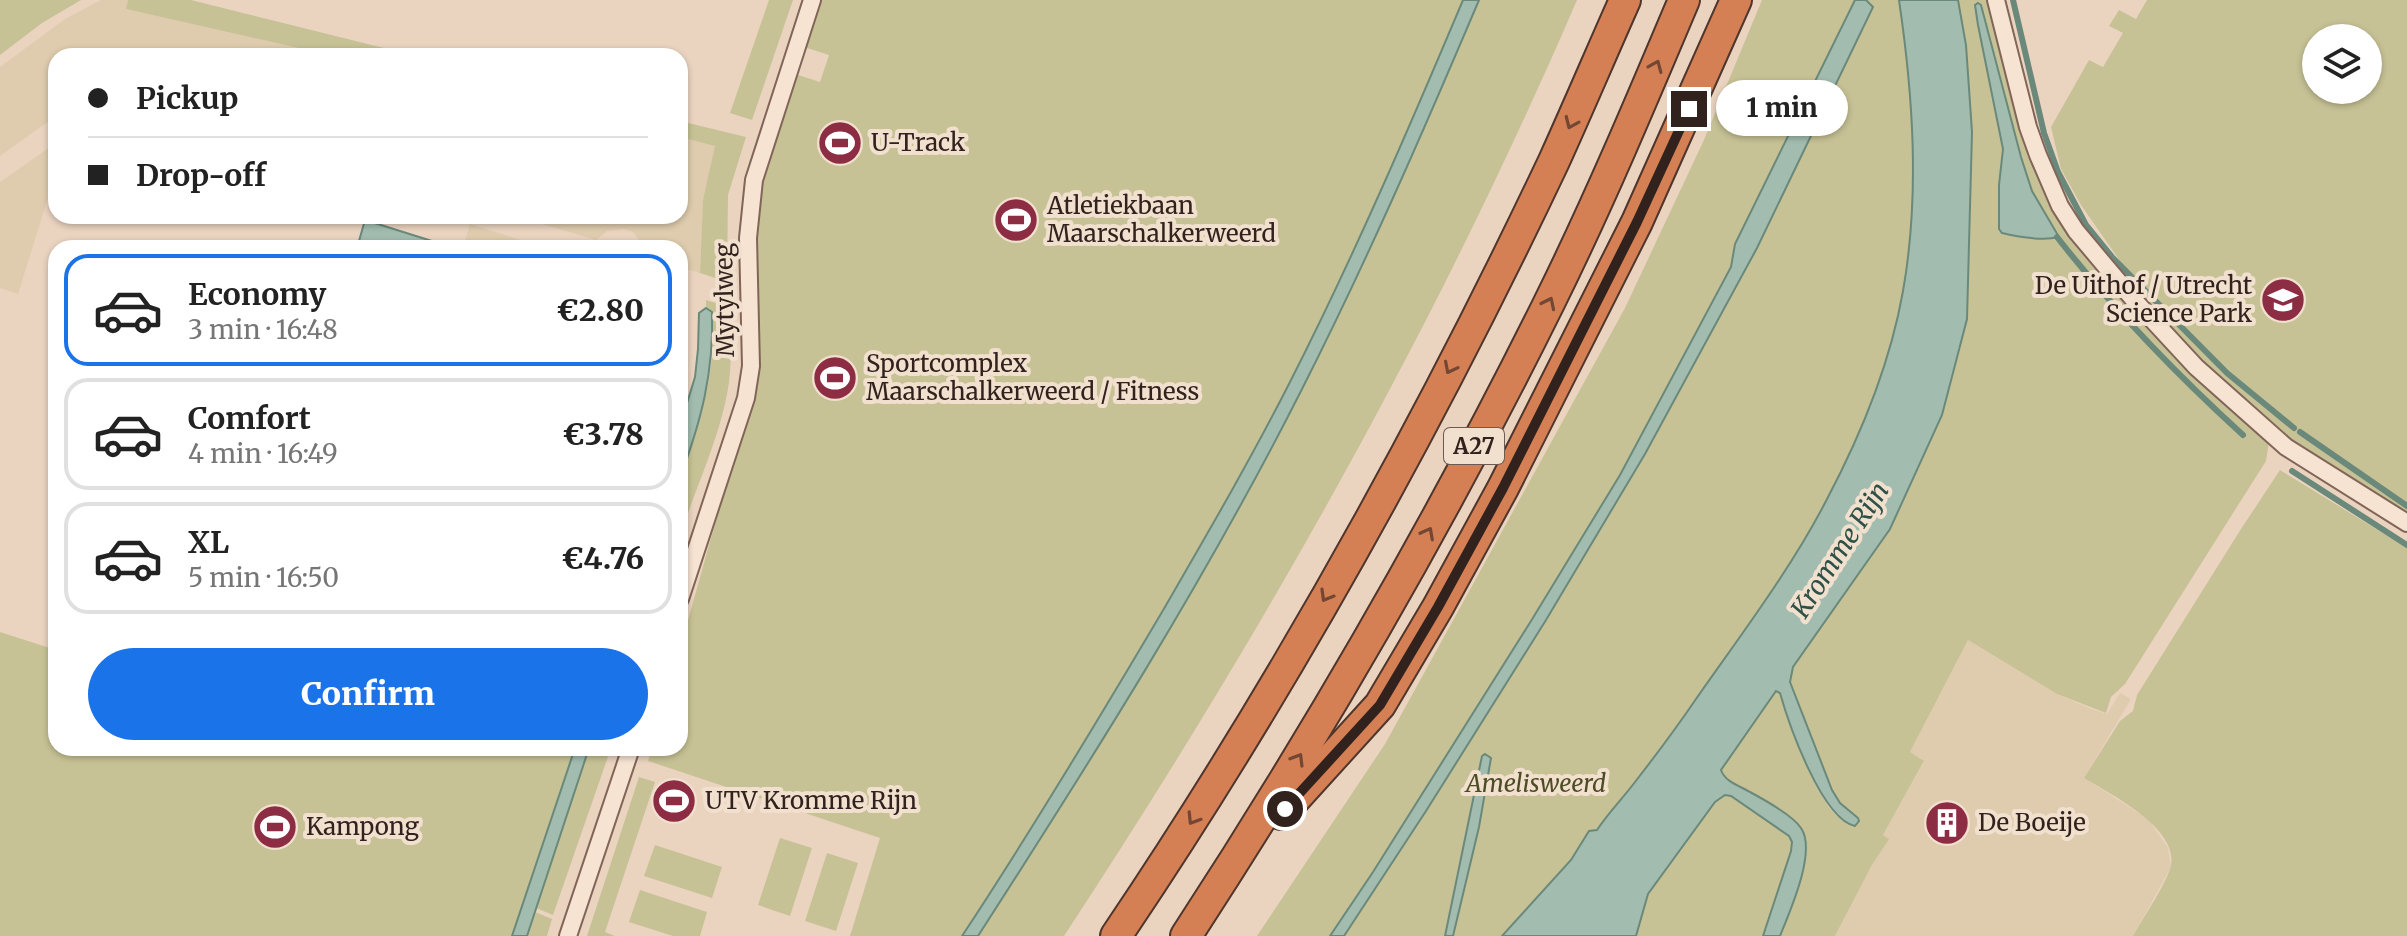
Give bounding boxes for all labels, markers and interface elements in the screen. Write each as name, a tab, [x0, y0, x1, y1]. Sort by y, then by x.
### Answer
map controls	[2302, 24, 2382, 104]
button: layers	[2302, 24, 2382, 104]
one-way arrow	[1647, 60, 1663, 74]
text: Pickup	[136, 79, 238, 117]
callout: 1 min	[1717, 81, 1849, 137]
route end	[1671, 91, 1707, 127]
text: 1 min	[1746, 91, 1818, 124]
one-way arrow	[1564, 114, 1580, 129]
sports icon: U-Track	[816, 119, 864, 167]
place label: U-Track	[871, 127, 966, 158]
text: Drop-off	[136, 156, 266, 194]
place label: Atletiekbaan Maarschalkerweerd	[1046, 190, 1276, 249]
sports icon: Atletiekbaan Maarschalkerweerd	[992, 196, 1040, 244]
street label: Mytylweg	[708, 242, 741, 357]
place label: De Uithof / Utrecht Science Park	[2035, 270, 2253, 329]
icon: car	[92, 274, 164, 346]
text: Economy	[188, 275, 326, 313]
school or university icon: De Uithof / Utrecht Science Park	[2259, 276, 2307, 324]
text: €2.80	[556, 291, 644, 329]
one-way arrow	[1539, 297, 1554, 312]
text: 3 min · 16:48	[188, 313, 338, 346]
place label: Sportcomplex Maarschalkerweerd / Fitness	[866, 348, 1199, 407]
sports icon: Sportcomplex Maarschalkerweerd / Fitness	[811, 354, 859, 402]
one-way arrow	[1445, 359, 1460, 374]
icon: car	[92, 398, 164, 470]
text: Comfort	[188, 399, 311, 437]
text: €3.78	[562, 415, 644, 453]
road number: A27	[1444, 428, 1504, 464]
text: 4 min · 16:49	[188, 437, 338, 470]
water label: Kromme Rijn	[1783, 476, 1896, 625]
icon: car	[92, 522, 164, 594]
text: XL	[188, 523, 229, 561]
one-way arrow	[1418, 528, 1434, 542]
text: €4.76	[561, 539, 644, 577]
text: 5 min · 16:50	[188, 561, 339, 594]
one-way arrow	[1320, 587, 1336, 602]
button: Confirm	[88, 648, 648, 740]
one-way arrow	[1289, 753, 1304, 768]
park label: Amelisweerd	[1464, 768, 1606, 799]
sports icon: UTV Kromme Rijn	[650, 777, 698, 825]
place label: UTV Kromme Rijn	[705, 785, 917, 816]
route start	[1267, 791, 1303, 827]
building icon: De Boeije	[1923, 799, 1971, 847]
sports icon: Kampong	[251, 803, 299, 851]
place label: De Boeije	[1978, 807, 2086, 838]
one-way arrow	[1187, 810, 1202, 825]
place label: Kampong	[306, 811, 419, 842]

